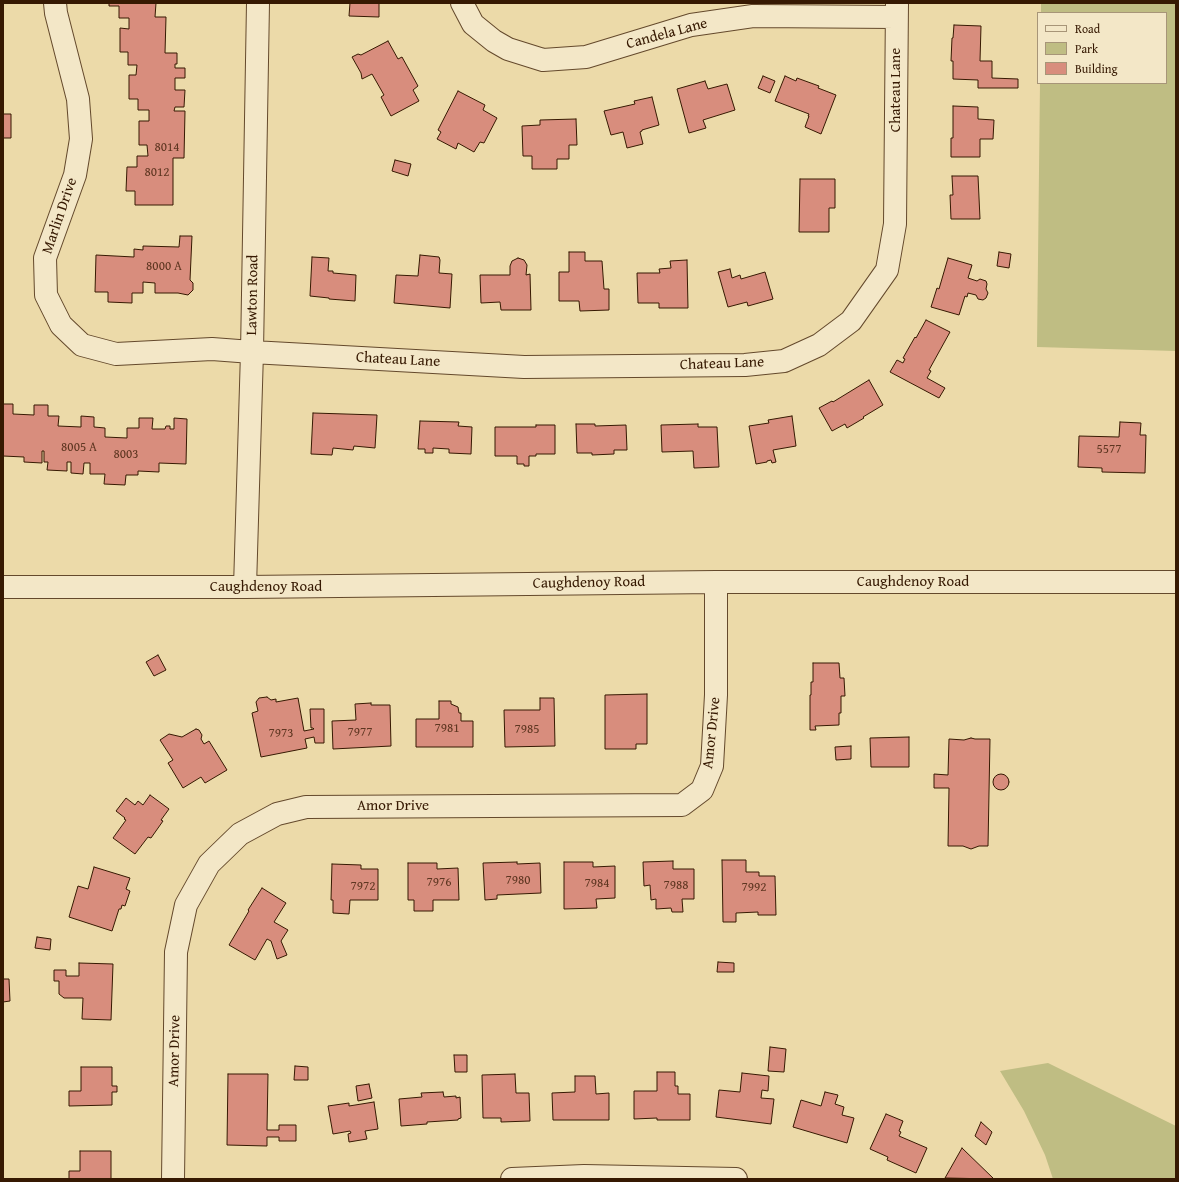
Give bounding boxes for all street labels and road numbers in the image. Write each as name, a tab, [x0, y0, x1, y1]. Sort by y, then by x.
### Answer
street label: Candela Lane	[625, 15, 709, 53]
street label: Chateau Lane	[887, 48, 905, 132]
street label: Marlin Drive	[39, 176, 81, 256]
street label: Lawton Road	[243, 254, 263, 336]
street label: Chateau Lane	[355, 349, 441, 371]
street label: Chateau Lane	[680, 354, 764, 374]
street label: Caughdenoy Road	[533, 573, 645, 593]
street label: Caughdenoy Road	[857, 573, 969, 591]
street label: Caughdenoy Road	[210, 578, 322, 596]
street label: Amor Drive	[699, 696, 725, 770]
street label: Amor Drive	[357, 797, 429, 815]
street label: Amor Drive	[165, 1015, 185, 1087]

